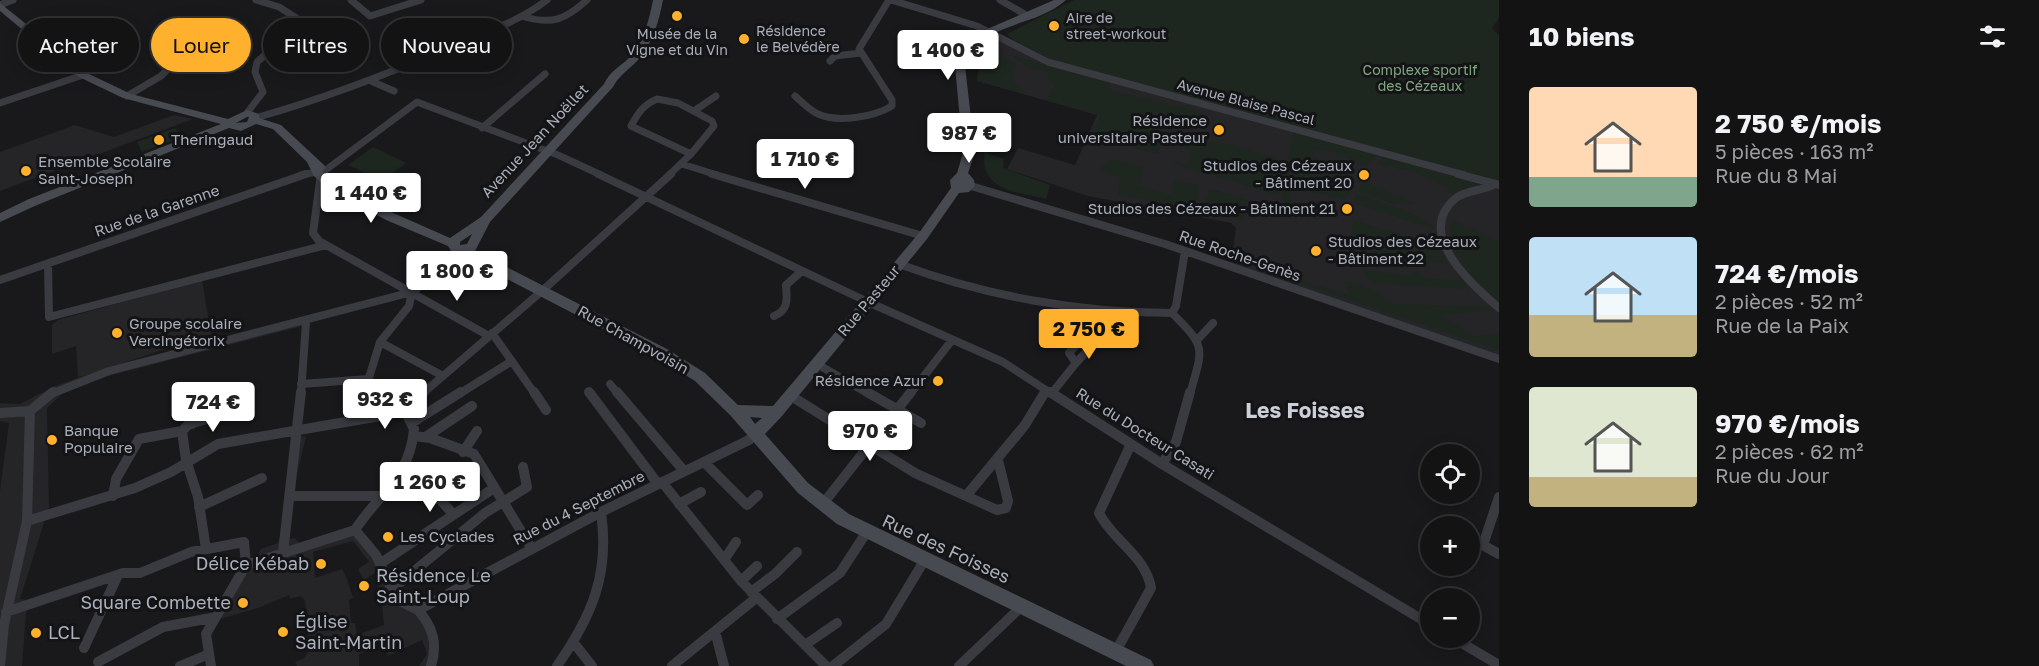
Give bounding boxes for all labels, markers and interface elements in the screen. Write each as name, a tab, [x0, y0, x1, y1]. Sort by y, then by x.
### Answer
marker: Musée de la Vigne et du Vin	[670, 9, 684, 23]
place label: Aire de street-workout	[1066, 9, 1166, 42]
chip: Acheter	[18, 18, 139, 72]
chip: Louer	[151, 18, 251, 72]
chip: Filtres	[263, 18, 369, 72]
chip: Nouveau	[381, 18, 512, 72]
marker: Aire de street-workout	[1047, 19, 1061, 33]
icon: filters	[1976, 20, 2009, 53]
text: 10 biens	[1529, 21, 1635, 52]
place label: Résidence le Belvédère	[756, 22, 840, 55]
place label: Musée de la Vigne et du Vin	[626, 25, 728, 58]
pin: 1 400 €	[893, 30, 1003, 81]
marker: Résidence le Belvédère	[737, 32, 751, 46]
text: 1 400 €	[912, 37, 984, 61]
park label: Complexe sportif des Cézeaux	[1363, 61, 1477, 94]
street label: Avenue Blaise Pascal	[1175, 75, 1317, 128]
street label: Avenue Jean Noëllet	[477, 80, 591, 201]
text: 2 750 €/mois	[1715, 108, 1882, 139]
place label: Résidence universitaire Pasteur	[1058, 111, 1207, 146]
icon: home	[1577, 111, 1649, 183]
pin: 987 €	[927, 113, 1011, 164]
text: 987 €	[941, 120, 997, 144]
marker: Résidence universitaire Pasteur	[1212, 123, 1226, 137]
place label: Theringaud	[171, 130, 253, 148]
marker: Theringaud	[152, 133, 166, 147]
pin: 1 710 €	[750, 139, 860, 190]
text: 5 pièces · 163 m²	[1715, 139, 1873, 163]
text: 1 710 €	[771, 146, 839, 170]
place label: Ensemble Scolaire Saint-Joseph	[38, 152, 171, 187]
place label: Studios des Cézeaux - Bâtiment 20	[1203, 156, 1352, 191]
text: Rue du 8 Mai	[1715, 163, 1837, 187]
marker: Ensemble Scolaire Saint-Joseph	[19, 164, 33, 178]
marker: Studios des Cézeaux - Bâtiment 20	[1357, 168, 1371, 182]
pin: 1 440 €	[316, 173, 426, 224]
street label: Rue de la Garenne	[92, 180, 222, 240]
text: 1 440 €	[335, 180, 407, 204]
place label: Studios des Cézeaux - Bâtiment 21	[1088, 199, 1335, 217]
marker: Studios des Cézeaux - Bâtiment 21	[1340, 202, 1354, 216]
street label: Rue Roche-Genès	[1177, 226, 1304, 284]
place label: Studios des Cézeaux - Bâtiment 22	[1328, 232, 1477, 267]
marker: Studios des Cézeaux - Bâtiment 22	[1309, 244, 1323, 258]
pin: 1 800 €	[402, 251, 512, 302]
text: 1 800 €	[420, 258, 494, 282]
text: 724 €/mois	[1715, 258, 1859, 289]
street label: Rue Pasteur	[833, 261, 903, 340]
icon: home	[1577, 261, 1649, 333]
text: 2 pièces · 52 m²	[1715, 289, 1863, 313]
street label: Rue Champvoisin	[575, 301, 692, 377]
pin: 2 750 €	[1034, 309, 1144, 360]
text: Rue de la Paix	[1715, 313, 1849, 337]
place label: Groupe scolaire Vercingétorix	[129, 314, 242, 349]
text: 2 750 €	[1053, 316, 1125, 340]
marker: Groupe scolaire Vercingétorix	[110, 326, 124, 340]
place label: Résidence Azur	[815, 371, 926, 389]
marker: Résidence Azur	[931, 374, 945, 388]
pin: 932 €	[343, 379, 427, 430]
pin: 724 €	[171, 382, 255, 433]
street label: Rue du Docteur Casati	[1073, 383, 1218, 483]
text: 932 €	[357, 386, 413, 410]
text: 724 €	[186, 389, 240, 413]
district label: Les Foisses	[1245, 397, 1365, 423]
text: 970 €/mois	[1715, 408, 1860, 439]
pin: 970 €	[828, 411, 912, 462]
icon: home	[1577, 411, 1649, 483]
text: 970 €	[842, 418, 898, 442]
place label: Banque Populaire	[64, 421, 133, 456]
marker: Banque Populaire	[45, 433, 59, 447]
text: 2 pièces · 62 m²	[1715, 439, 1864, 463]
map controls	[1420, 444, 1480, 648]
button: locate	[1420, 444, 1480, 504]
pin: 1 260 €	[375, 462, 485, 513]
text: Rue du Jour	[1715, 463, 1829, 487]
street label: Rue du 4 Septembre	[510, 466, 648, 548]
text: 1 260 €	[394, 469, 466, 493]
street label: Rue des Foisses	[879, 509, 1014, 587]
button: +	[1420, 516, 1480, 576]
place label: Les Cyclades	[400, 527, 494, 545]
marker: Les Cyclades	[381, 530, 395, 544]
place label: Délice Kébab	[196, 552, 309, 574]
marker: Délice Kébab	[314, 557, 328, 571]
place label: Résidence Le Saint-Loup	[376, 564, 491, 607]
marker: Résidence Le Saint-Loup	[357, 579, 371, 593]
button: −	[1420, 588, 1480, 648]
place label: Square Combette	[80, 591, 231, 613]
marker: Square Combette	[236, 596, 250, 610]
place label: Église Saint-Martin	[295, 610, 402, 653]
place label: LCL	[48, 621, 80, 643]
marker: Église Saint-Martin	[276, 625, 290, 639]
marker: LCL	[29, 626, 43, 640]

